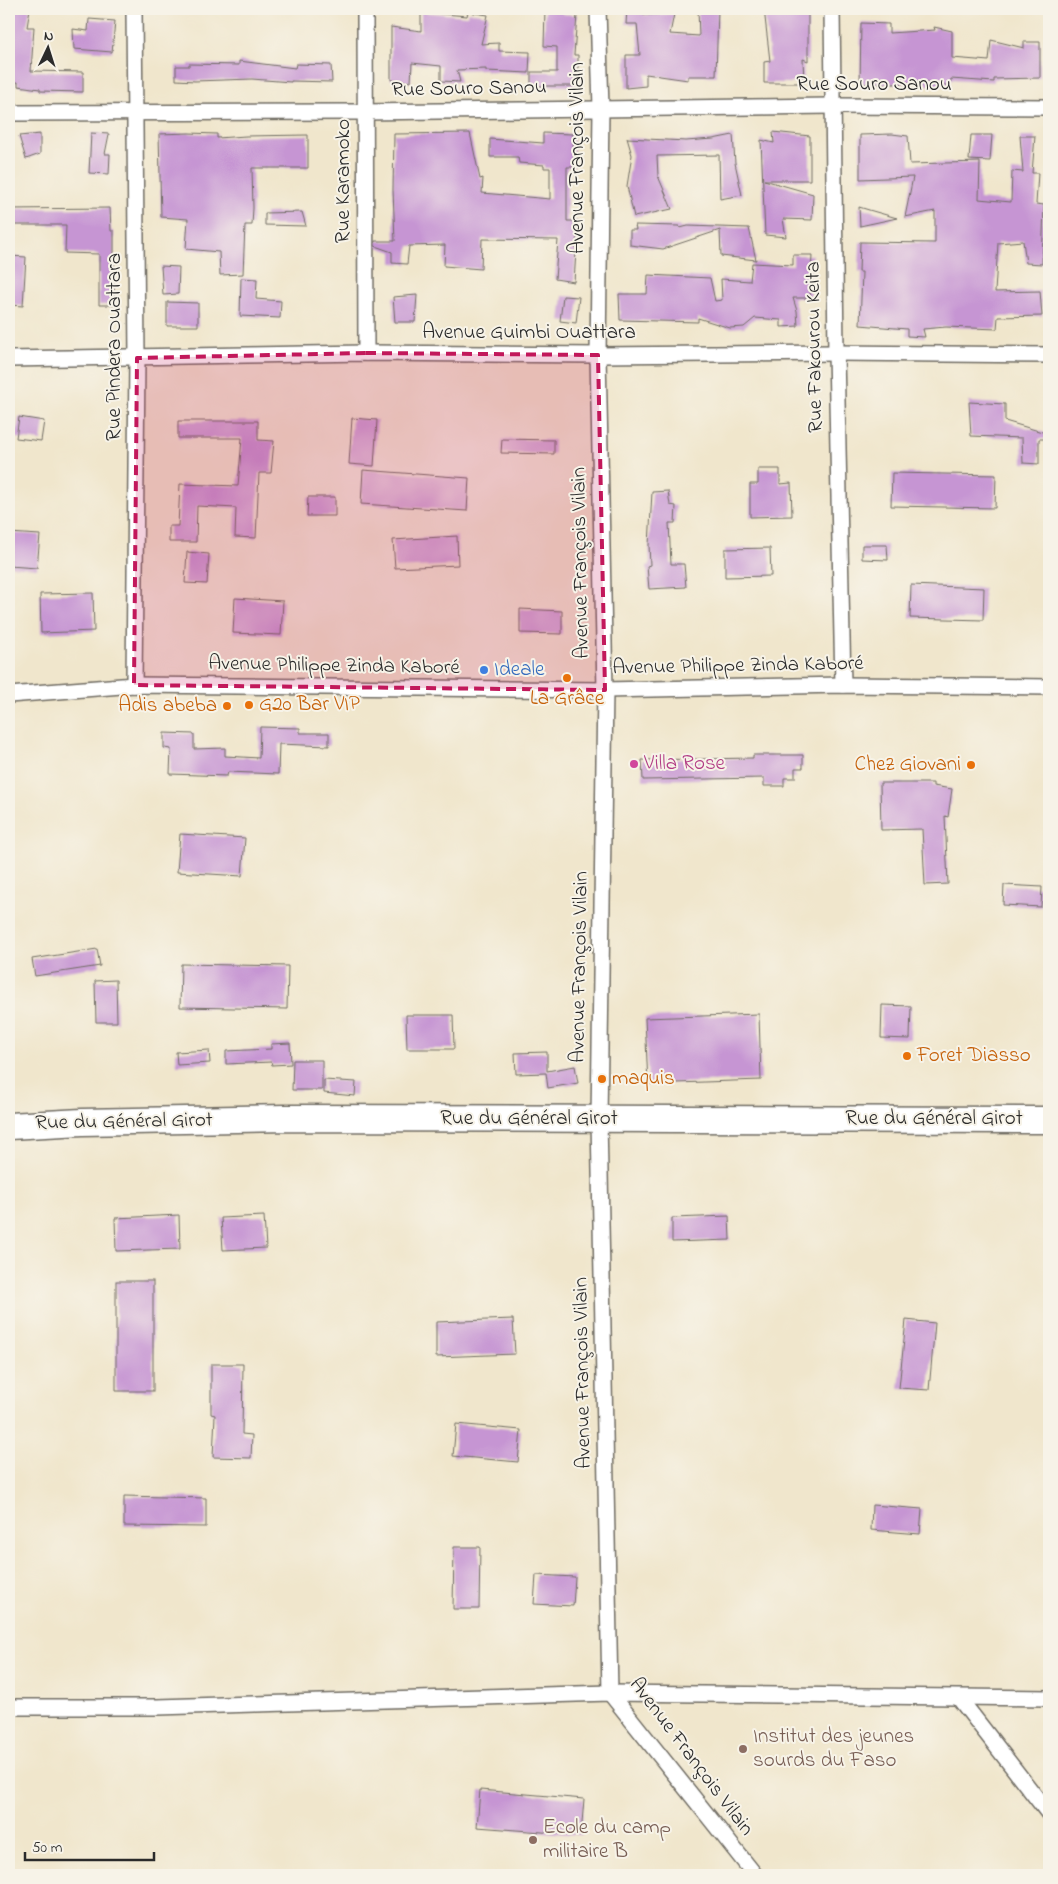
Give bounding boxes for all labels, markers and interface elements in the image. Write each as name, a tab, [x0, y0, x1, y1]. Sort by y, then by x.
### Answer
north arrow	[22, 22, 72, 72]
text: N	[43, 26, 54, 47]
street label: Avenue François Vilain	[563, 62, 593, 254]
street label: Rue Souro Sanou	[796, 70, 952, 100]
street label: Rue Souro Sanou	[391, 73, 547, 105]
street label: Rue Karamoko	[329, 119, 359, 243]
street label: Rue Pindera Ouattara	[100, 253, 130, 441]
street label: Rue Fakourou Keita	[799, 261, 831, 433]
street label: Avenue Guimbi Ouattara	[422, 318, 636, 348]
street label: Avenue François Vilain	[564, 467, 598, 659]
street label: Avenue Philippe Zinda Kaboré	[208, 649, 461, 683]
street label: Avenue Philippe Zinda Kaboré	[612, 649, 865, 683]
place label: Ideale	[494, 655, 545, 685]
marker: Ideale	[478, 664, 490, 676]
marker: La Grâce	[561, 672, 573, 684]
place label: La Grâce	[530, 684, 605, 714]
place label: G20 Bar VIP	[259, 690, 360, 720]
place label: Adis abeba	[118, 691, 217, 721]
marker: G20 Bar VIP	[243, 699, 255, 711]
marker: Adis abeba	[221, 700, 233, 712]
place label: Villa Rose	[643, 749, 726, 779]
place label: Chez Giovani	[855, 750, 961, 780]
marker: Villa Rose	[628, 758, 640, 770]
marker: Chez Giovani	[965, 759, 977, 771]
street label: Avenue François Vilain	[563, 871, 597, 1063]
place label: Foret Diasso	[916, 1041, 1031, 1071]
marker: Foret Diasso	[901, 1050, 913, 1062]
place label: maquis	[612, 1064, 675, 1094]
marker: maquis	[596, 1073, 608, 1085]
street label: Rue du Général Girot	[440, 1104, 618, 1134]
street label: Rue du Général Girot	[845, 1104, 1023, 1134]
street label: Rue du Général Girot	[35, 1105, 213, 1139]
street label: Avenue François Vilain	[566, 1277, 600, 1469]
street label: Avenue François Vilain	[621, 1671, 761, 1843]
place label: Institut des jeunes sourds du Faso	[753, 1722, 914, 1776]
marker: Institut des jeunes sourds du Faso	[737, 1743, 749, 1755]
place label: Ecole du camp militaire B	[543, 1813, 671, 1867]
scale bar	[25, 1829, 154, 1861]
marker: Ecole du camp militaire B	[527, 1834, 539, 1846]
text: 50 m	[32, 1837, 63, 1859]

